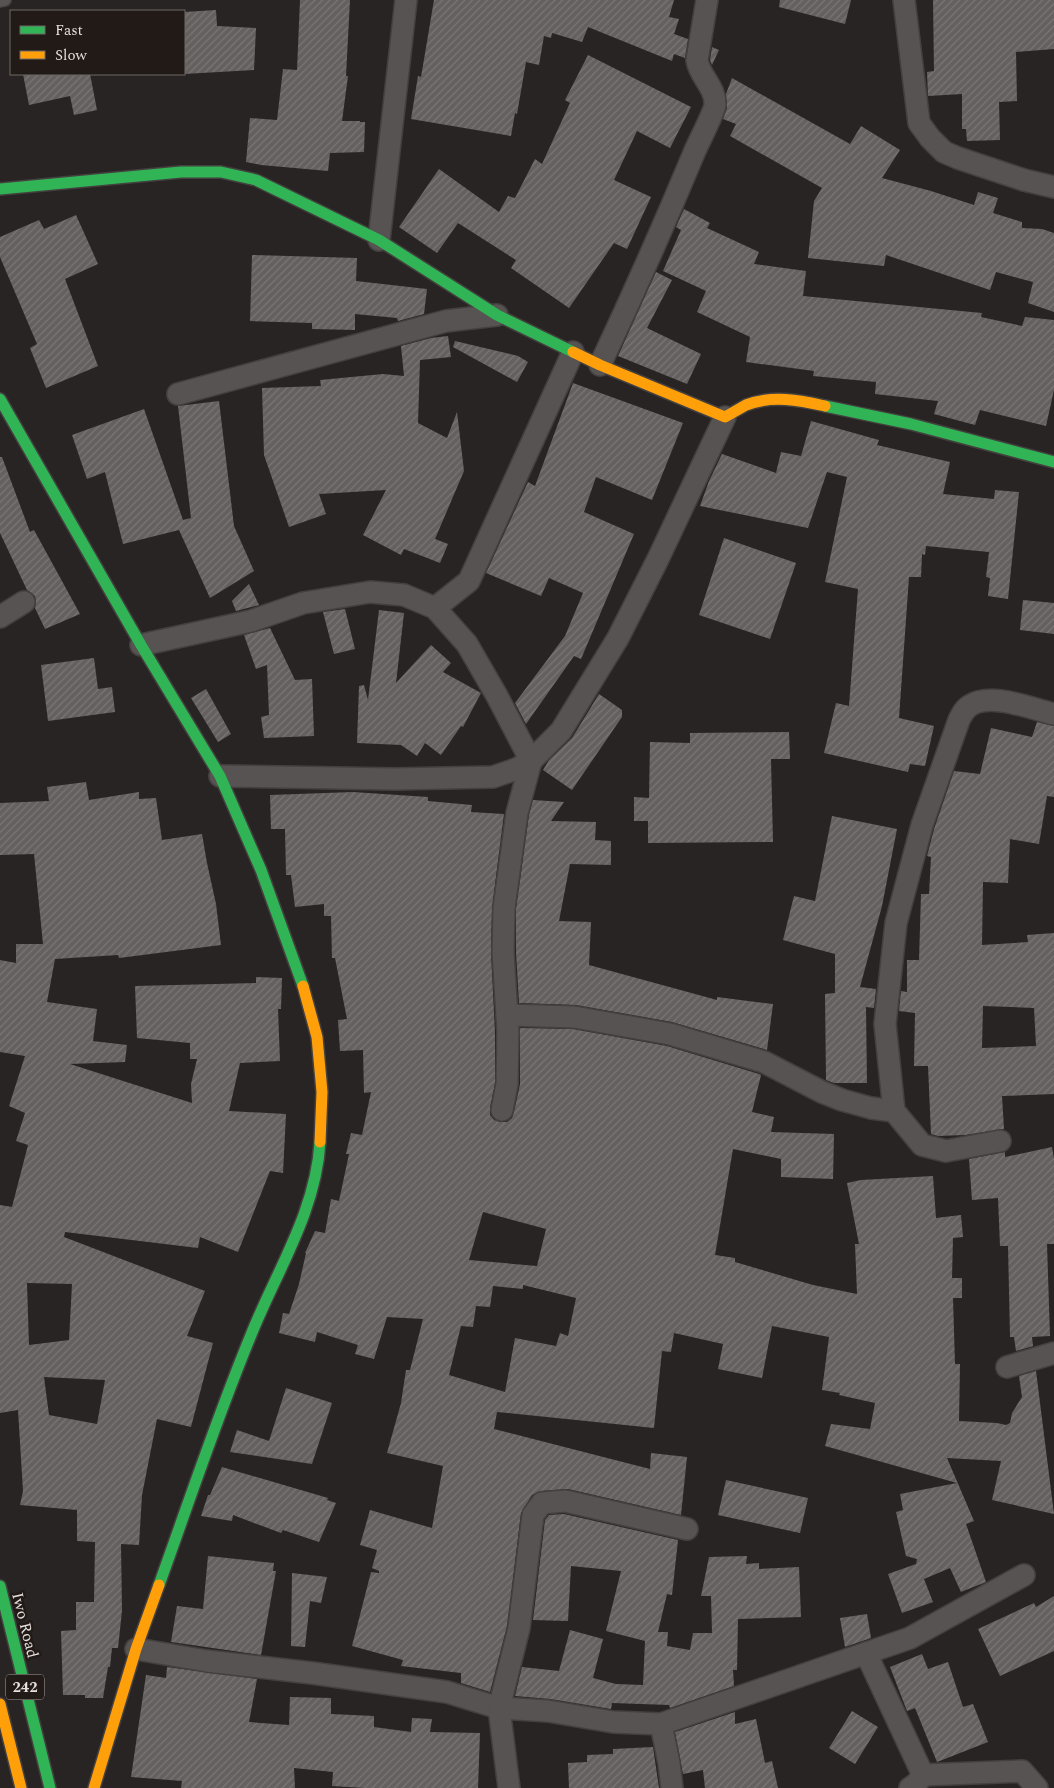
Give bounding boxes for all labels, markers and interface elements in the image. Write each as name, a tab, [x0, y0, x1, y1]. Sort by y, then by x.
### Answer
legend	[10, 10, 185, 75]
text: Fast	[55, 19, 83, 42]
text: Slow	[55, 44, 87, 67]
street label: Iwo Road	[5, 1590, 45, 1661]
road number: 242	[6, 1674, 44, 1700]

